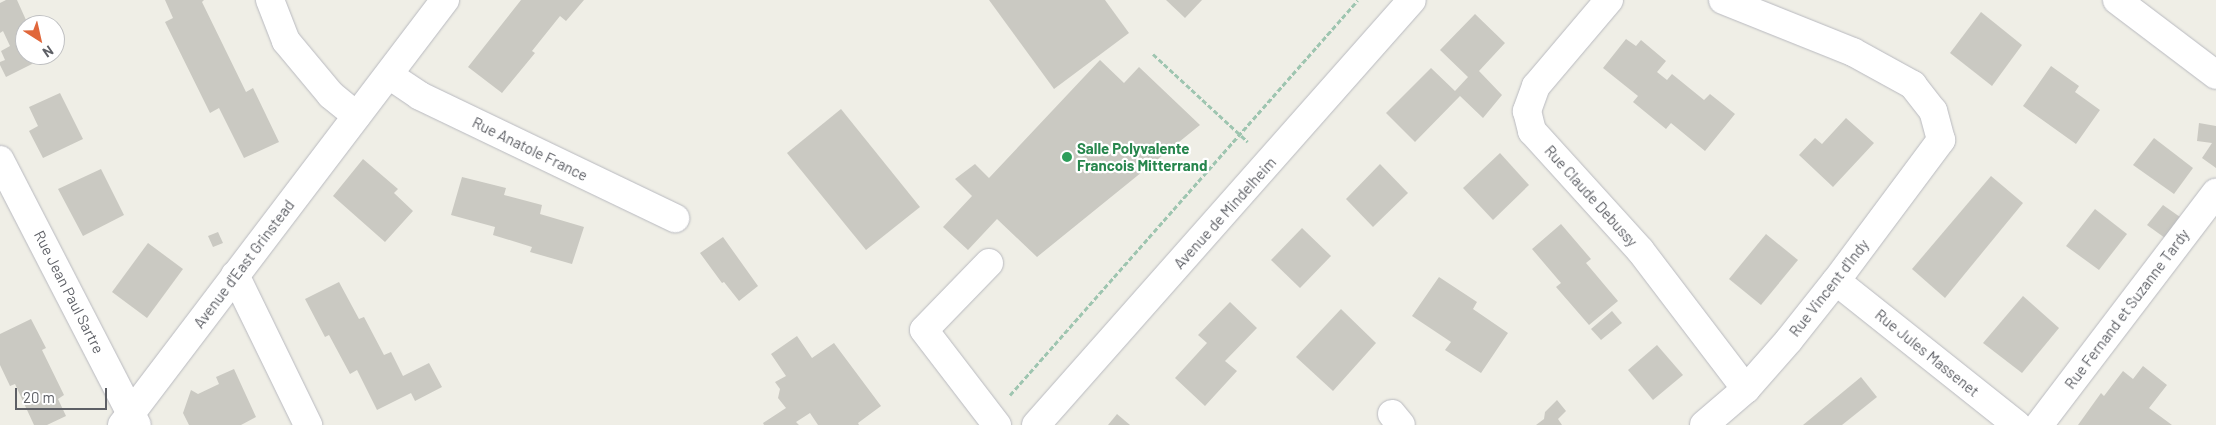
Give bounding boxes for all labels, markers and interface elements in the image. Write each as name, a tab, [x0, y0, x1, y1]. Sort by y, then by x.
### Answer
north arrow	[15, 15, 65, 65]
text: N	[40, 42, 57, 62]
street label: Rue Anatole France	[469, 113, 591, 185]
place label: Salle Polyvalente Francois Mitterrand	[1077, 139, 1207, 174]
street label: Rue Claude Debussy	[1541, 142, 1641, 250]
marker: Salle Polyvalente Francois Mitterrand	[1061, 151, 1073, 163]
street label: Avenue de Mindelheim	[1170, 153, 1280, 273]
street label: Avenue d'East Grinstead	[190, 196, 298, 332]
street label: Rue Fernand et Suzanne Tardy	[2061, 226, 2193, 392]
street label: Rue Jean Paul Sartre	[30, 228, 108, 356]
street label: Rue Vincent d'Indy	[1785, 236, 1873, 340]
street label: Rue Jules Massenet	[1871, 306, 1983, 400]
scale bar	[18, 378, 110, 410]
text: 20 m	[23, 388, 55, 406]

